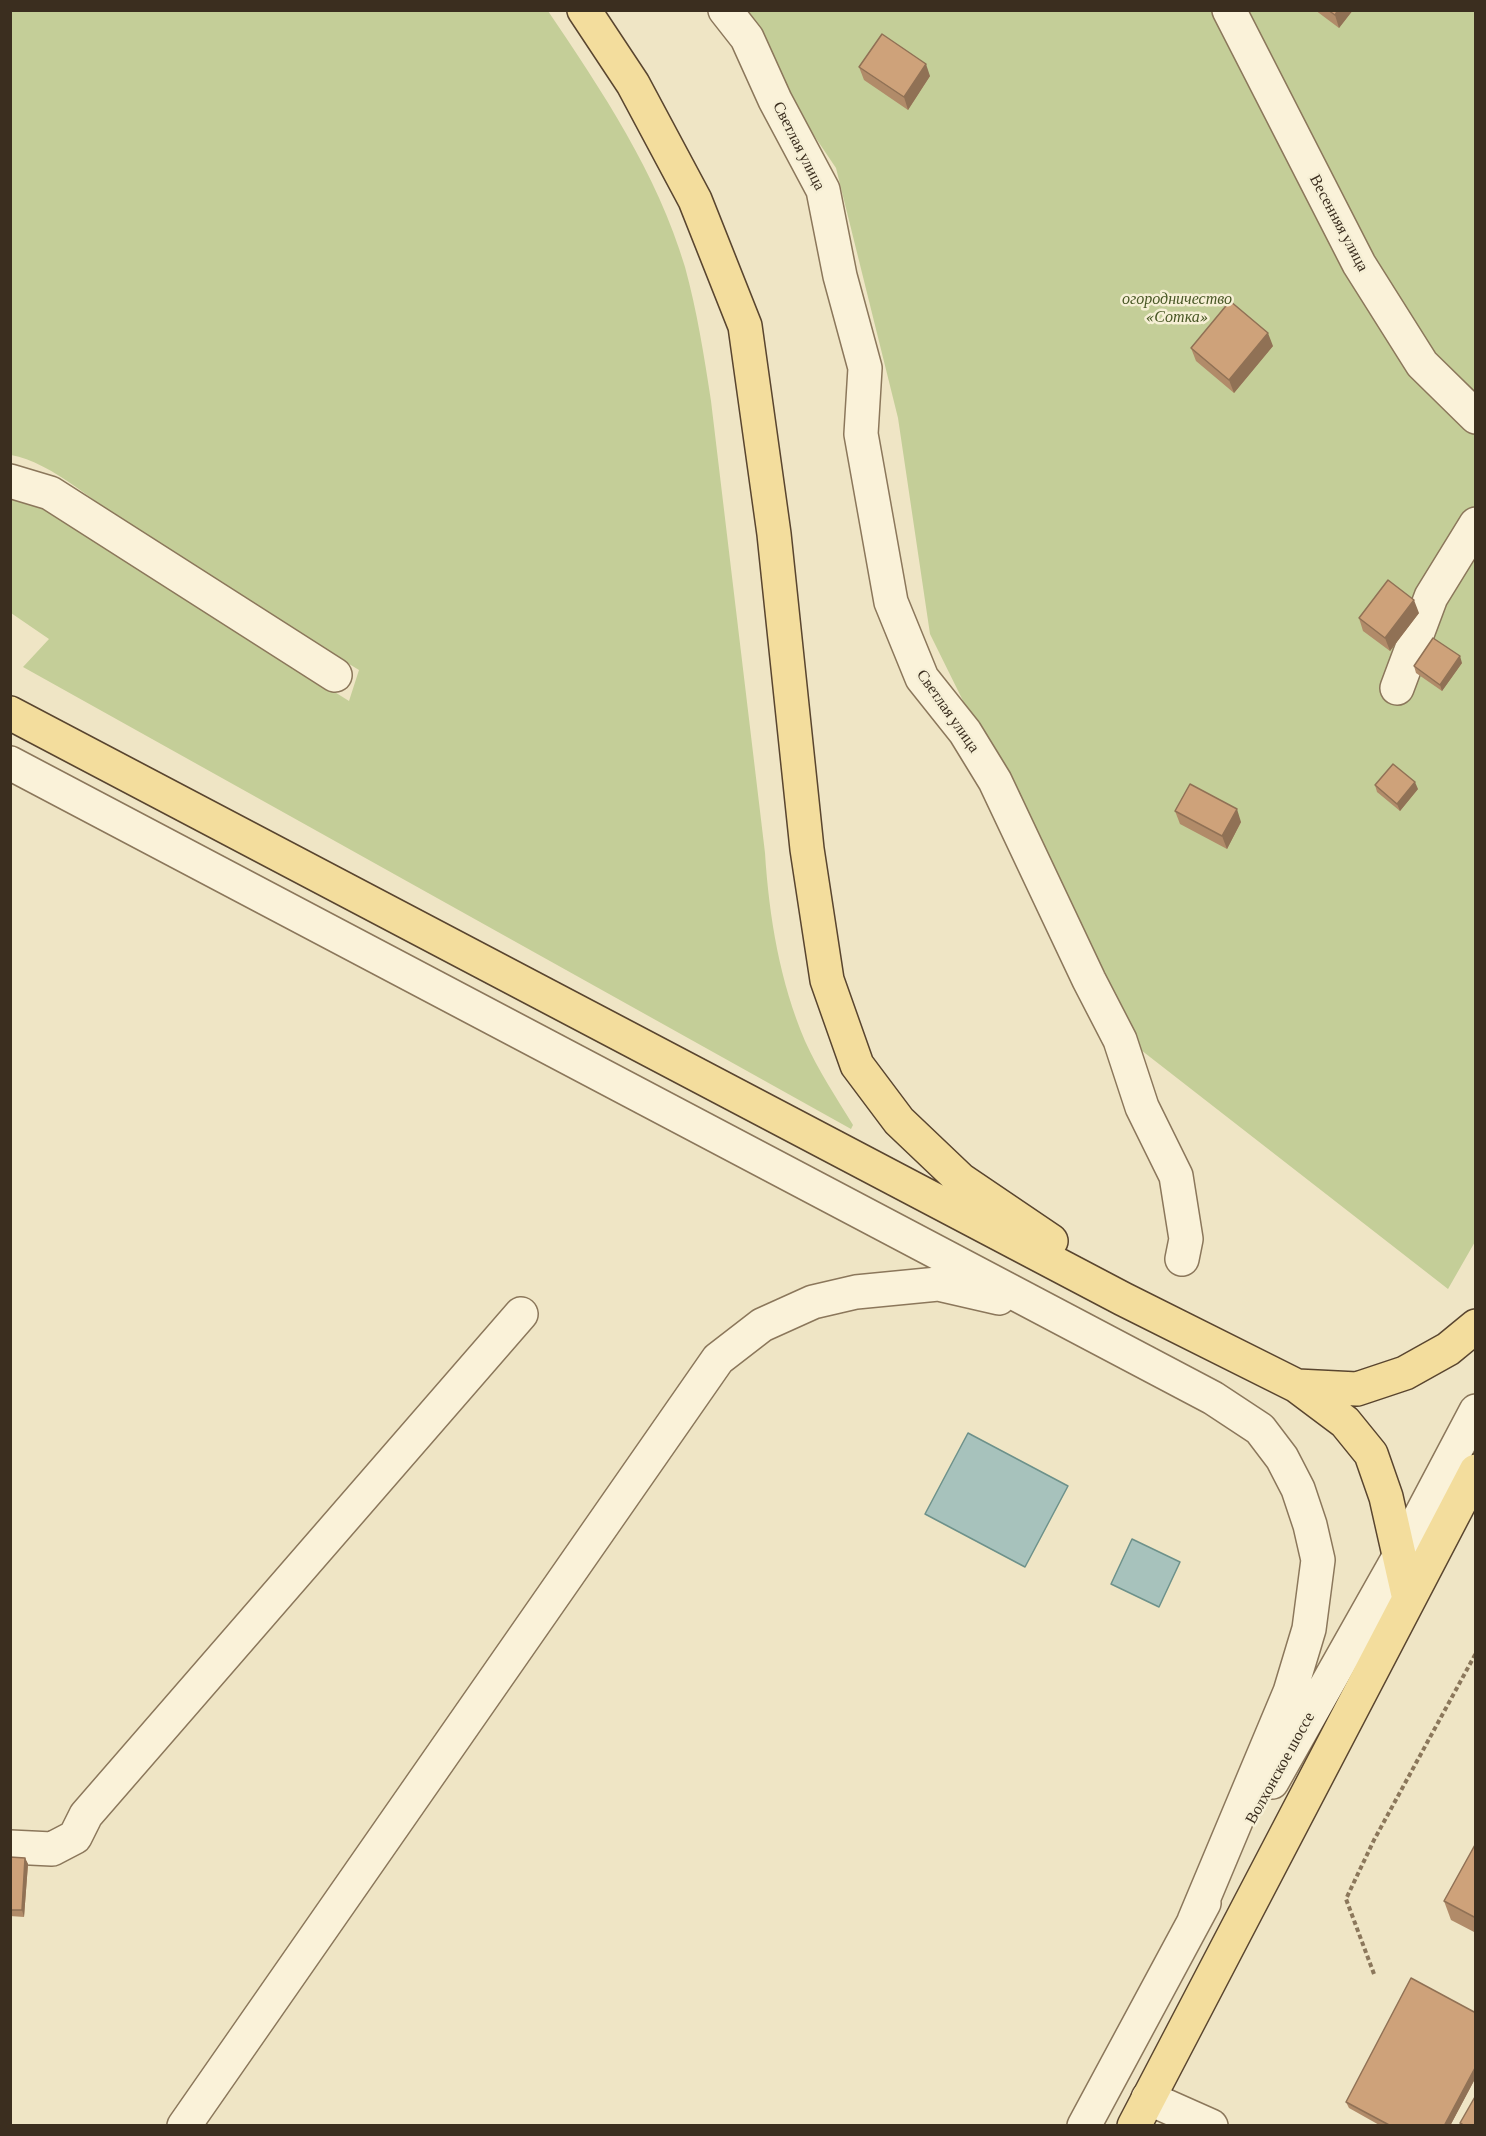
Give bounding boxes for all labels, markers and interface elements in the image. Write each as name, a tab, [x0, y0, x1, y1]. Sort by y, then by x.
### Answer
street label: Светлая улица	[768, 99, 830, 193]
street label: Весенняя улица	[1305, 171, 1373, 275]
park label: огородничество «Сотка»	[1122, 289, 1232, 327]
street label: Светлая улица	[912, 666, 984, 756]
street label: Волхонское шоссе	[1241, 1709, 1319, 1827]

